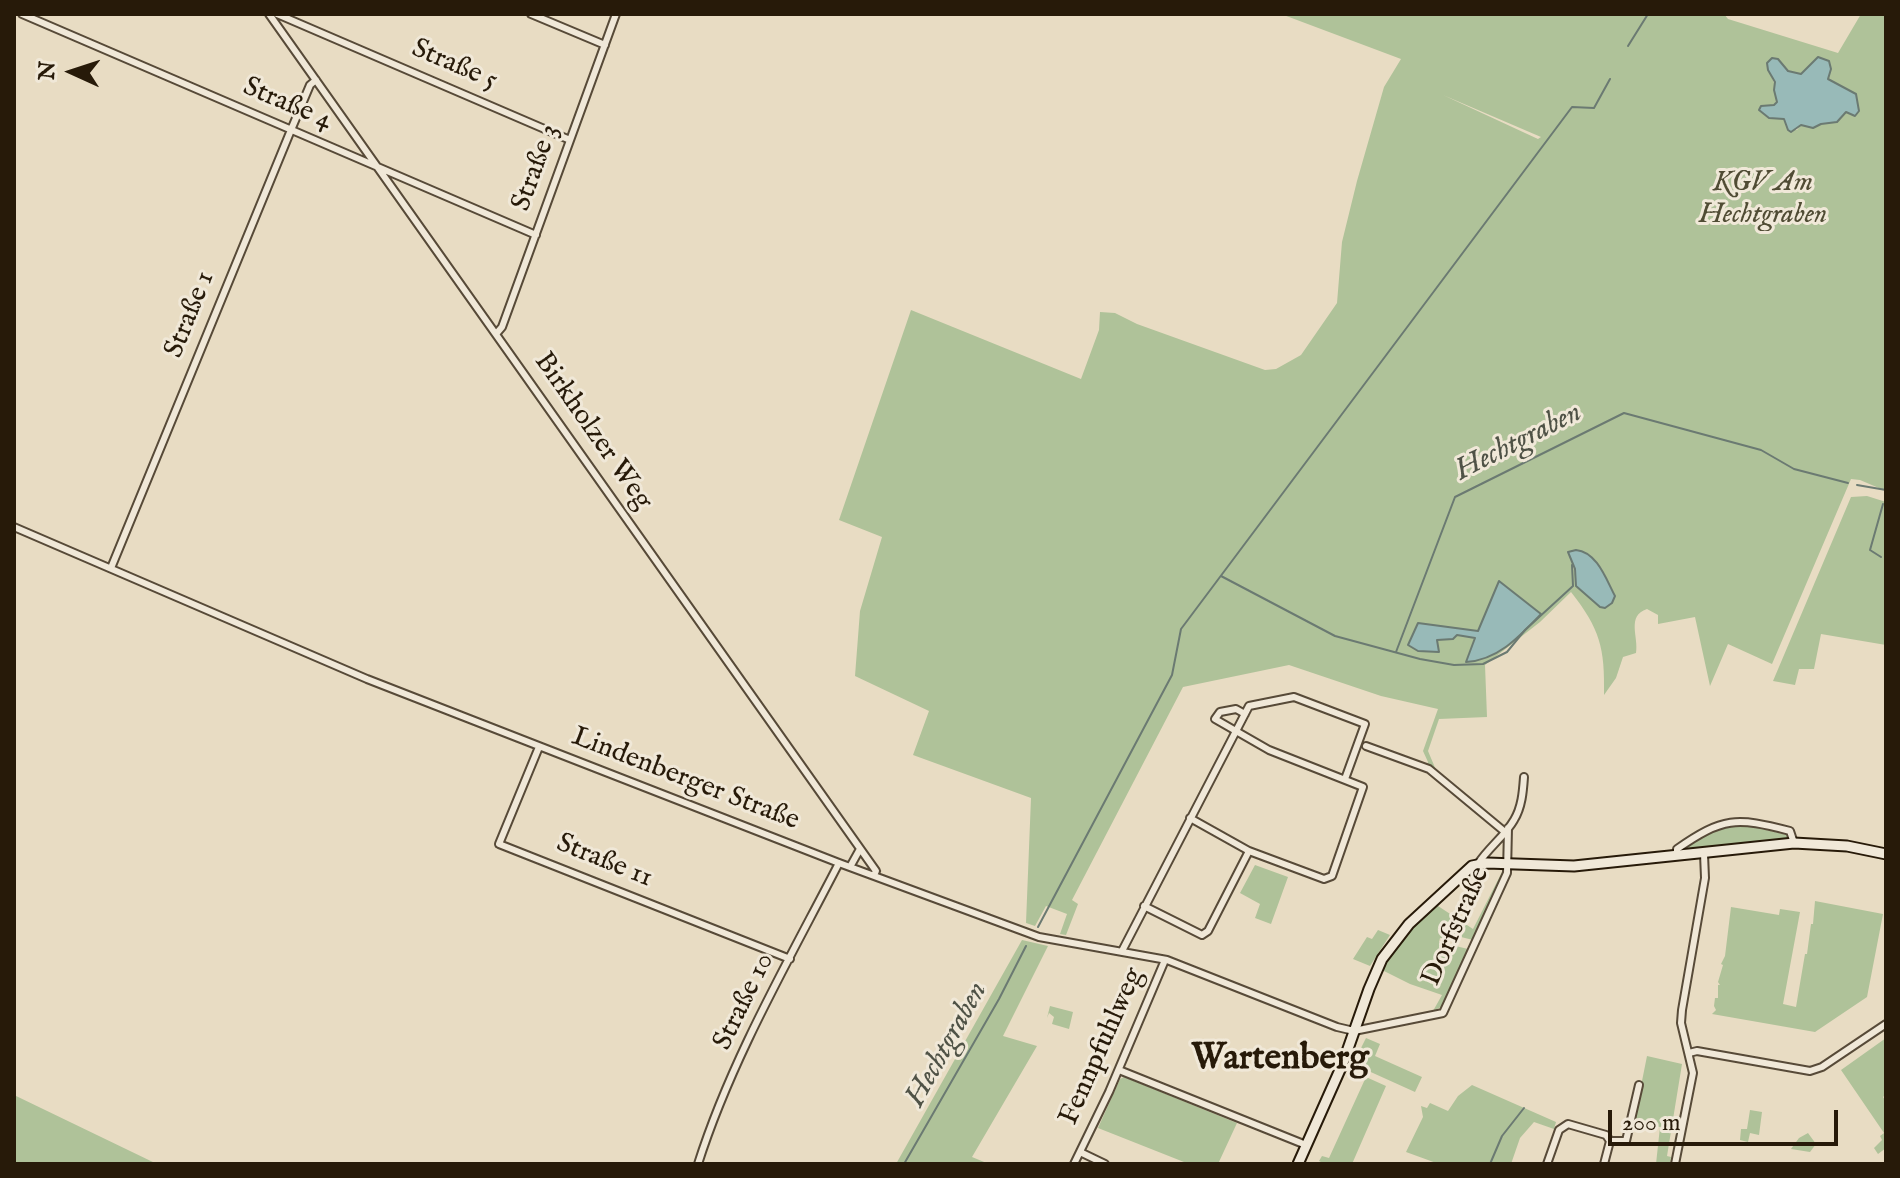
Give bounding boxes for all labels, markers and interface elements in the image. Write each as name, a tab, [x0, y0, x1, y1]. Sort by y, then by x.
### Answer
north arrow	[32, 32, 112, 112]
street label: Straße 5	[406, 33, 502, 99]
text: N	[34, 61, 63, 81]
street label: Straße 4	[237, 71, 337, 139]
street label: Straße 3	[506, 120, 568, 216]
park label: KGV Am Hechtgraben	[1699, 167, 1827, 233]
street label: Straße 1	[159, 267, 223, 363]
street label: Birkholzer Weg	[525, 347, 659, 517]
water label: Hechtgraben	[1450, 396, 1588, 490]
street label: Lindenberger Straße	[566, 721, 804, 839]
street label: Straße 11	[551, 828, 657, 896]
street label: Dorfstraße	[1416, 862, 1498, 992]
street label: Straße 10	[707, 948, 783, 1056]
street label: Fennpfuhlweg	[1053, 963, 1153, 1131]
water label: Hechtgraben	[899, 976, 997, 1114]
district label: Wartenberg	[1191, 1039, 1369, 1083]
scale bar	[1612, 1094, 1842, 1144]
text: 200 m	[1622, 1108, 1681, 1139]

